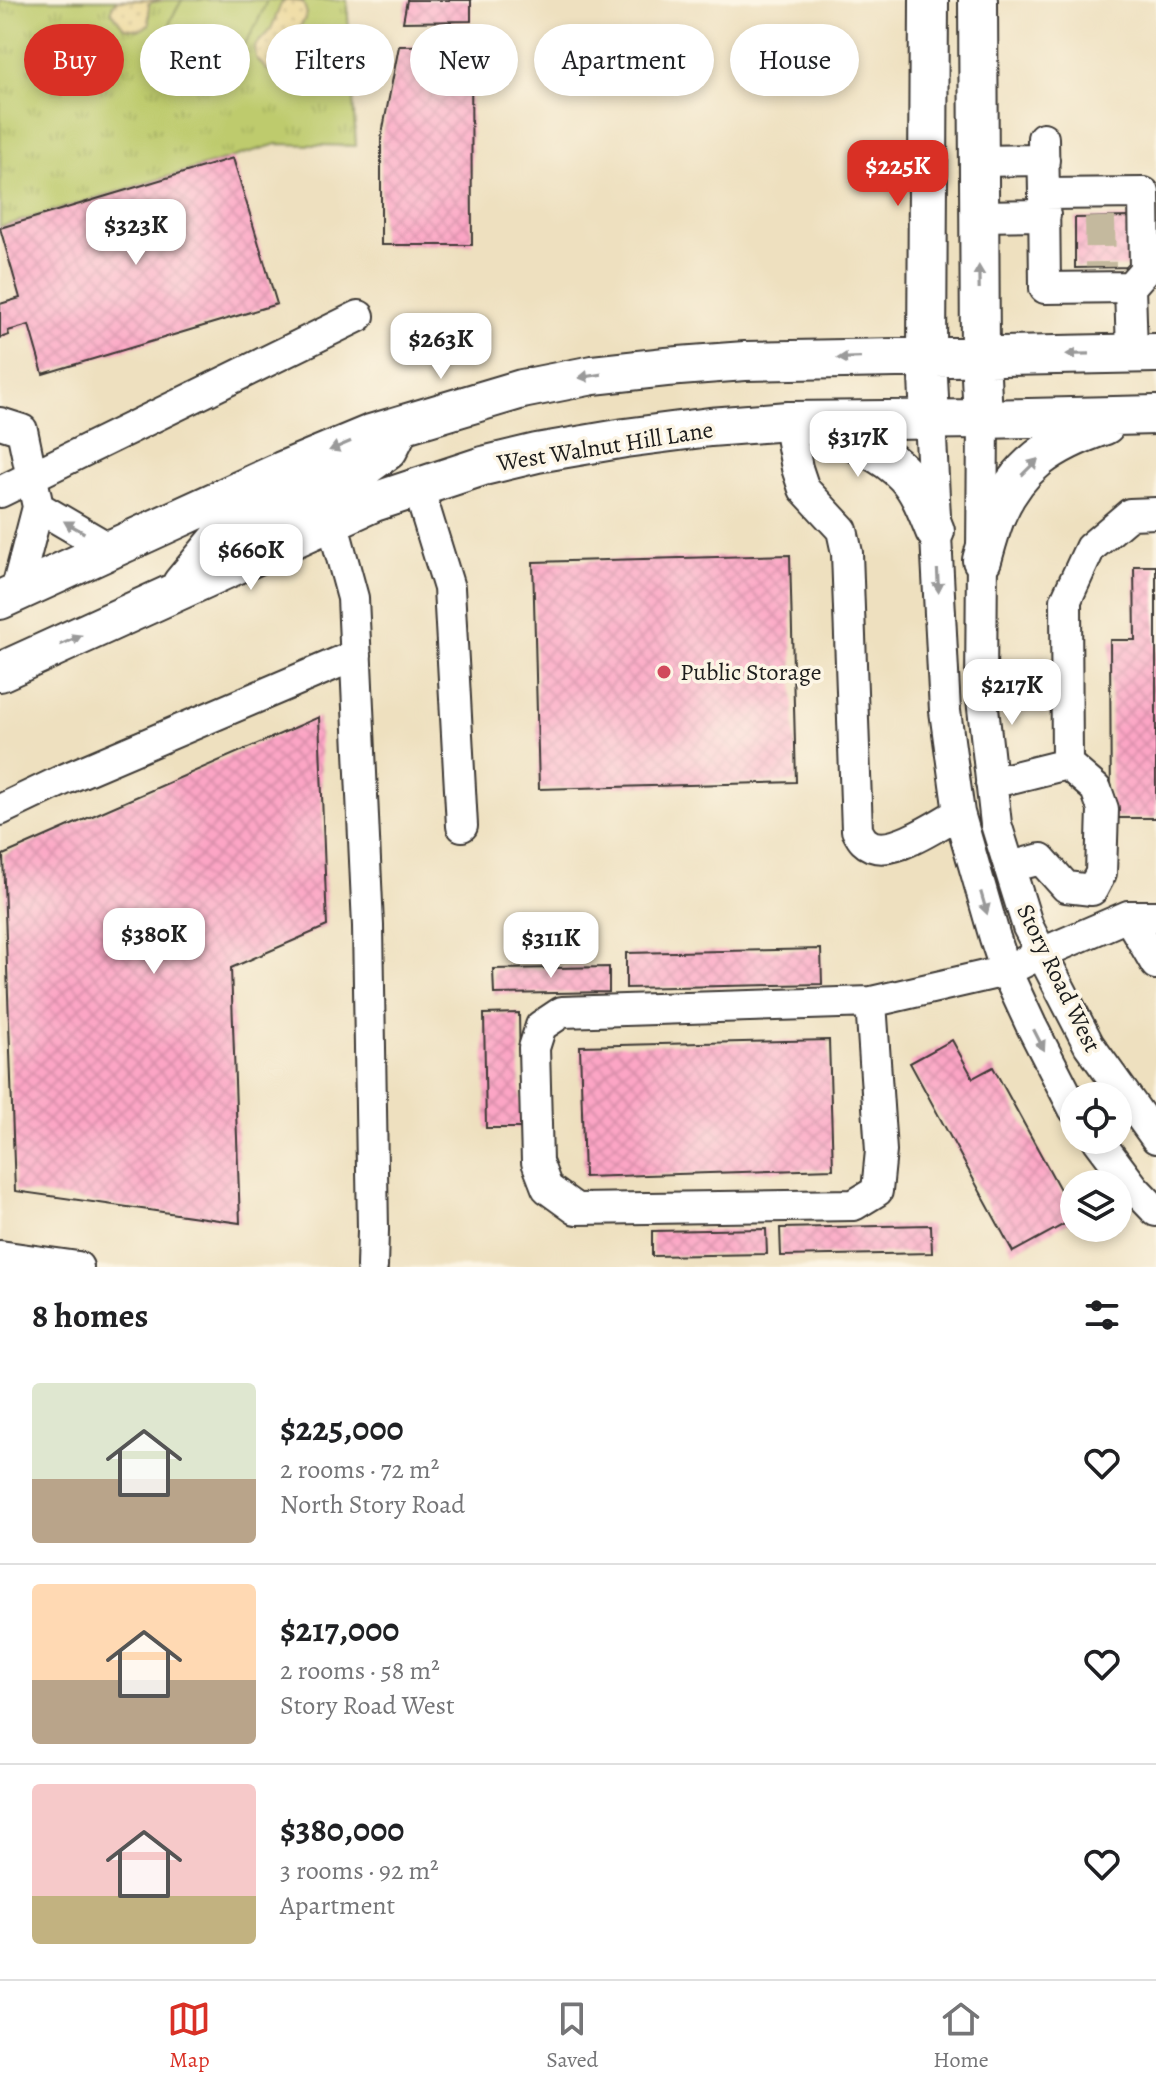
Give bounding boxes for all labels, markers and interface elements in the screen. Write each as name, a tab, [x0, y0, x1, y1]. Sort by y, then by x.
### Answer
chip: Buy	[24, 24, 124, 96]
chip: Rent	[140, 24, 250, 96]
chip: Filters	[266, 24, 394, 96]
chip: New	[410, 24, 518, 96]
chip: Apartment	[534, 24, 714, 96]
chip: House	[730, 24, 859, 96]
pin: $225K	[842, 140, 954, 208]
text: $225K	[865, 148, 931, 183]
pin: $323K	[80, 199, 192, 267]
text: $323K	[104, 207, 168, 242]
one-way arrow	[973, 264, 985, 289]
pin: $263K	[385, 313, 497, 381]
text: $263K	[408, 321, 474, 356]
one-way arrow	[1065, 348, 1090, 360]
one-way arrow	[836, 351, 861, 364]
one-way arrow	[577, 370, 602, 383]
pin: $317K	[802, 411, 914, 479]
street label: West Walnut Hill Lane	[494, 413, 715, 479]
text: $317K	[828, 419, 888, 454]
one-way arrow	[329, 440, 352, 453]
one-way arrow	[1020, 458, 1038, 477]
one-way arrow	[63, 520, 86, 534]
pin: $660K	[195, 524, 307, 592]
text: $660K	[218, 532, 284, 567]
one-way arrow	[932, 569, 945, 594]
one-way arrow	[59, 633, 83, 647]
place label: Public Storage	[680, 656, 821, 688]
pin: $217K	[956, 659, 1068, 727]
marker: Public Storage	[655, 663, 673, 681]
text: $217K	[981, 667, 1043, 702]
one-way arrow	[979, 890, 991, 915]
street label: Story Road West	[1009, 899, 1109, 1058]
pin: $380K	[98, 908, 210, 976]
pin: $311K	[495, 912, 607, 980]
text: $380K	[121, 916, 187, 951]
text: $311K	[522, 920, 581, 955]
one-way arrow	[1033, 1029, 1046, 1052]
map controls	[1060, 1082, 1132, 1242]
button: locate	[1060, 1082, 1132, 1154]
button: layers	[1060, 1170, 1132, 1242]
text: 8 homes	[32, 1292, 148, 1339]
icon: filters	[1080, 1293, 1124, 1337]
text: $225,000	[280, 1405, 404, 1452]
icon: home	[96, 1415, 192, 1511]
icon: heart	[1080, 1441, 1124, 1485]
text: 2 rooms · 72 m²	[280, 1452, 439, 1487]
text: North Story Road	[280, 1487, 465, 1522]
text: $217,000	[280, 1606, 399, 1653]
icon: home	[96, 1616, 192, 1712]
icon: heart	[1080, 1642, 1124, 1686]
text: 2 rooms · 58 m²	[280, 1653, 440, 1688]
text: Story Road West	[280, 1688, 455, 1723]
text: $380,000	[280, 1806, 404, 1853]
icon: home	[96, 1816, 192, 1912]
icon: heart	[1080, 1842, 1124, 1886]
text: 3 rooms · 92 m²	[280, 1853, 439, 1888]
text: Apartment	[280, 1888, 395, 1923]
tab: Map	[167, 1997, 211, 2075]
tab: Saved	[546, 1997, 598, 2075]
tab: Home	[933, 1997, 989, 2075]

